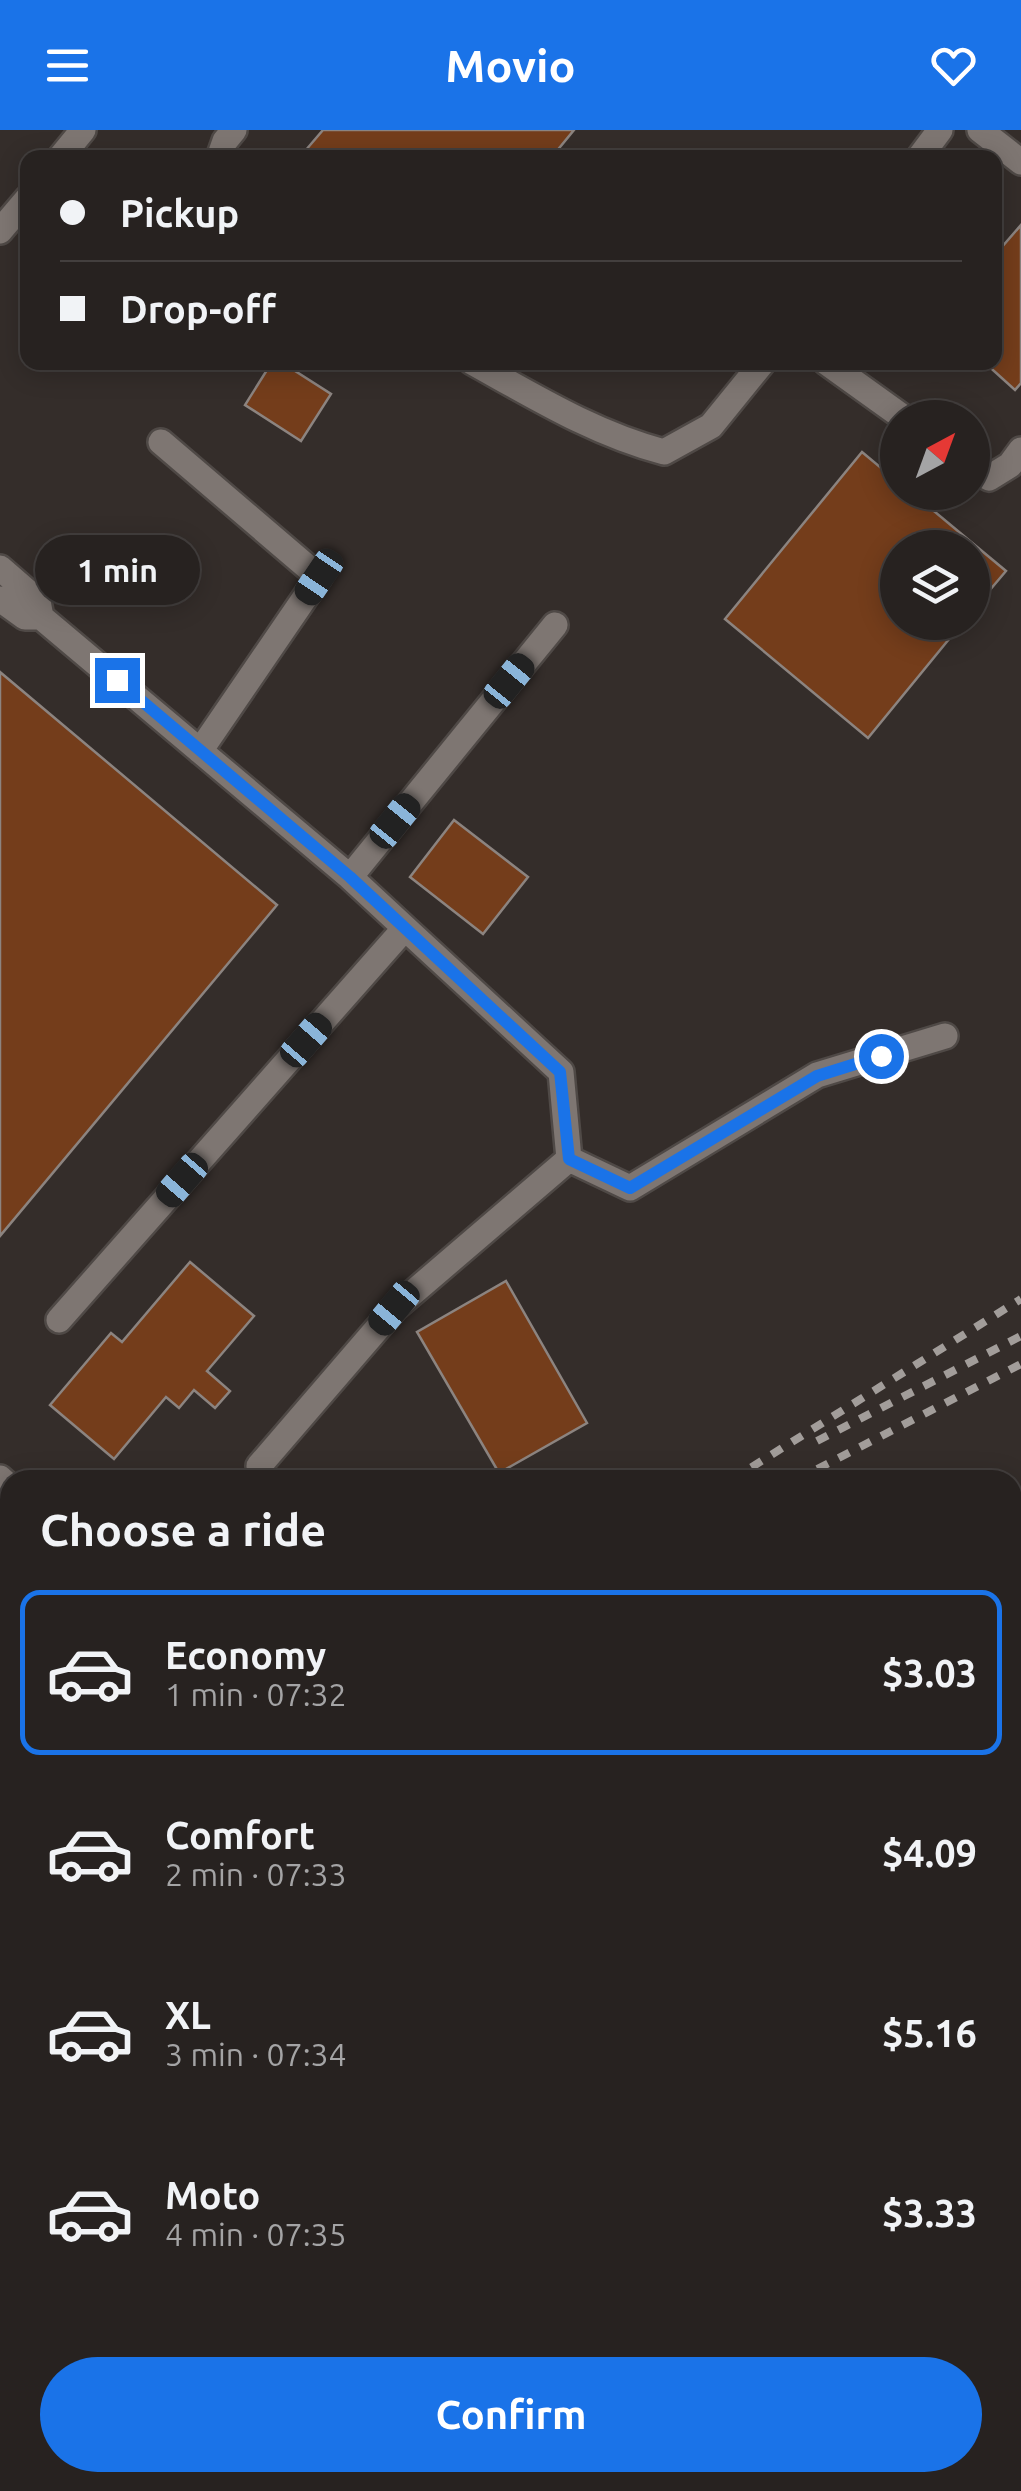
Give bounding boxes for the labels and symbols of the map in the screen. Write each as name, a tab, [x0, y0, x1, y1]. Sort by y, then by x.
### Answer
north arrow	[880, 400, 990, 510]
callout: 1 min	[34, 535, 200, 605]
car	[290, 544, 348, 610]
car	[478, 648, 540, 714]
route end	[95, 658, 140, 703]
car	[364, 788, 426, 854]
car	[275, 1008, 337, 1072]
route start	[859, 1034, 904, 1079]
car	[151, 1148, 213, 1212]
car	[363, 1275, 425, 1341]

